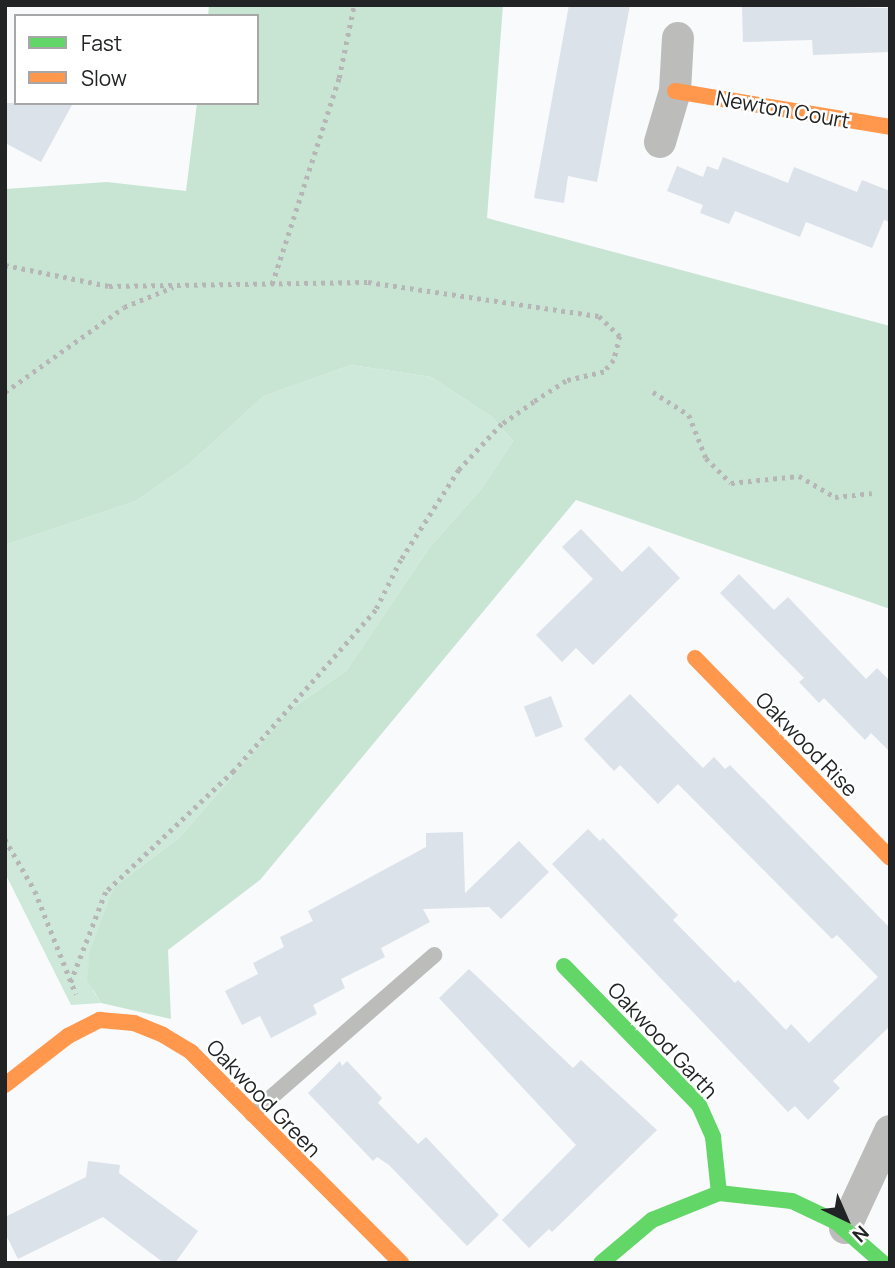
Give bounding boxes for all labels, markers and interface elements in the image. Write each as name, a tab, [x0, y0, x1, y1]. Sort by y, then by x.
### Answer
legend	[14, 14, 259, 105]
text: Fast	[81, 29, 122, 57]
text: Slow	[81, 64, 127, 92]
street label: Newton Court	[714, 85, 852, 133]
street label: Oakwood Rise	[751, 686, 863, 802]
street label: Oakwood Garth	[603, 977, 723, 1103]
street label: Oakwood Green	[202, 1034, 326, 1162]
north arrow	[811, 1184, 881, 1254]
text: N	[847, 1220, 875, 1248]

